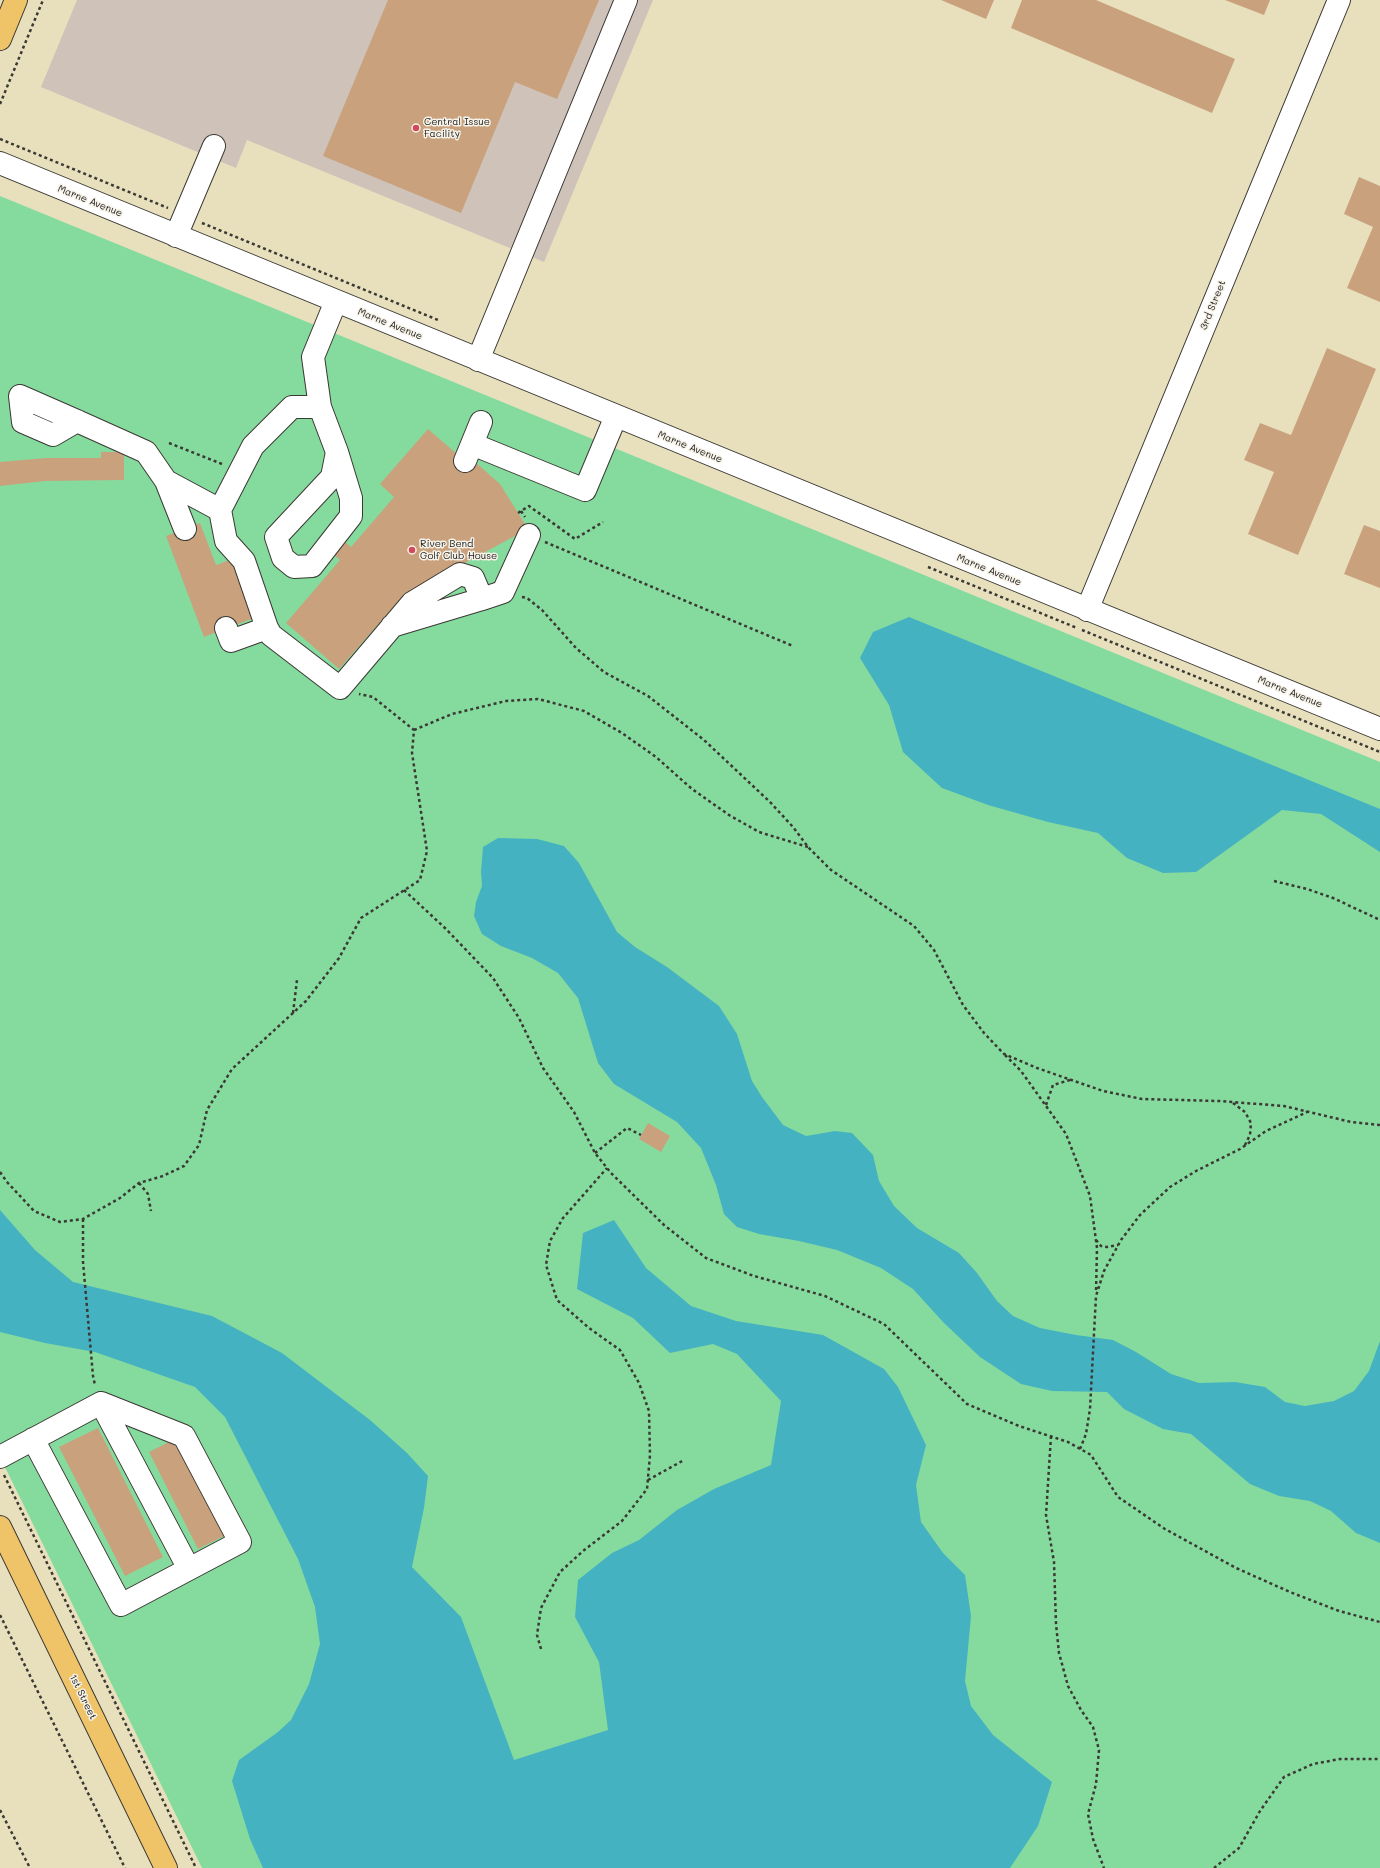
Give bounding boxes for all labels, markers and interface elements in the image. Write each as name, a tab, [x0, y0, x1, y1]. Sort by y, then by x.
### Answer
place label: Central Issue Facility	[424, 116, 490, 140]
marker: Central Issue Facility	[411, 123, 421, 133]
street label: Marne Avenue	[56, 183, 124, 219]
street label: 3rd Street	[1198, 279, 1228, 331]
street label: Marne Avenue	[356, 306, 424, 342]
street label: Marne Avenue	[656, 429, 724, 465]
place label: River Bend Golf Club House	[420, 538, 497, 562]
marker: River Bend Golf Club House	[407, 545, 417, 555]
street label: Marne Avenue	[955, 552, 1023, 588]
street label: Marne Avenue	[1256, 674, 1324, 710]
street label: 1st Street	[67, 1672, 99, 1722]

